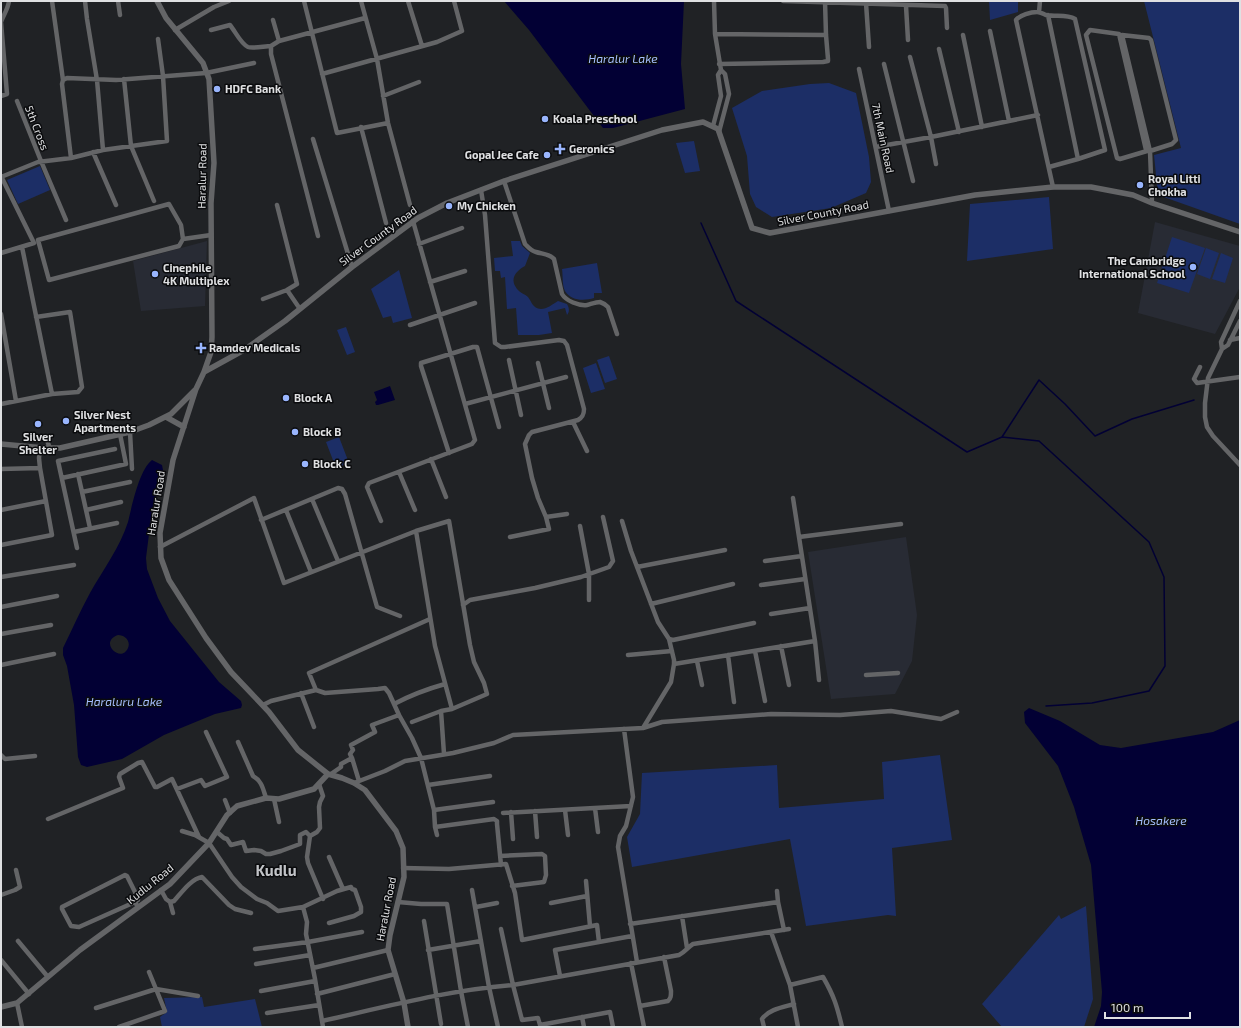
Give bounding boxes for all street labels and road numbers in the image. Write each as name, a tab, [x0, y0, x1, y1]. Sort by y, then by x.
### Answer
street label: 7th Main Road	[870, 102, 897, 174]
street label: 5th Cross	[23, 104, 52, 152]
street label: Haralur Road	[194, 143, 209, 209]
street label: Silver County Road	[776, 197, 870, 228]
street label: Silver County Road	[336, 203, 419, 268]
street label: Haralur Road	[144, 470, 167, 536]
street label: Kudlu Road	[124, 861, 176, 906]
street label: Haralur Road	[373, 876, 398, 942]

